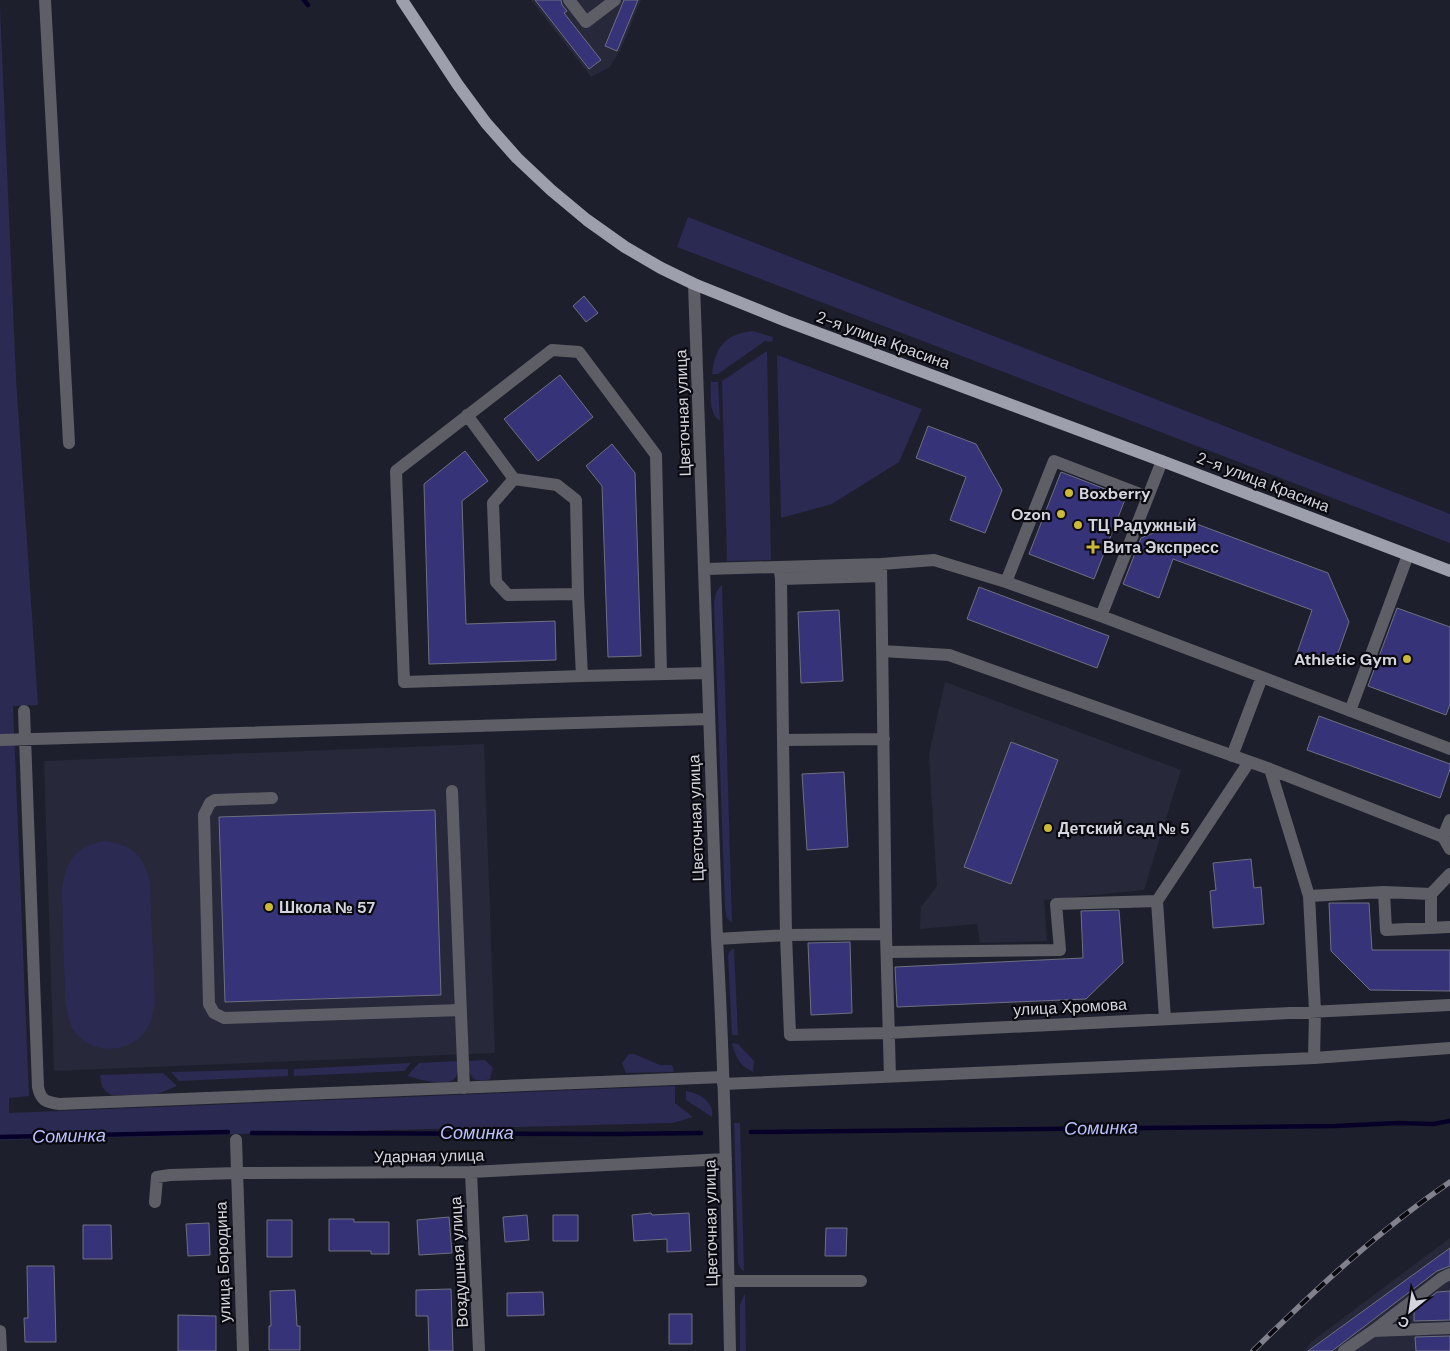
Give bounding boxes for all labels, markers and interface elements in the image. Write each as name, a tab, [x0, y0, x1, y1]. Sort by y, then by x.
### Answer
street label: 2-я улица Красина	[813, 306, 953, 374]
street label: Цветочная улица	[670, 349, 696, 477]
street label: 2-я улица Красина	[1193, 447, 1333, 517]
place label: Boxberry	[1079, 483, 1151, 504]
marker: Boxberry	[1063, 487, 1075, 499]
place label: Ozon	[1011, 504, 1051, 525]
marker: Ozon	[1055, 508, 1067, 520]
place label: ТЦ Радужный	[1088, 515, 1197, 536]
marker: ТЦ Радужный	[1072, 519, 1084, 531]
place label: Вита Экспресс	[1103, 537, 1219, 558]
marker: Вита Экспресс	[1087, 541, 1099, 553]
place label: Athletic Gym	[1294, 649, 1397, 670]
marker: Athletic Gym	[1401, 653, 1413, 665]
street label: Цветочная улица	[683, 754, 709, 882]
place label: Детский сад № 5	[1058, 818, 1190, 839]
marker: Детский сад № 5	[1042, 822, 1054, 834]
place label: Школа № 57	[279, 897, 376, 918]
marker: Школа № 57	[263, 901, 275, 913]
street label: улица Хромова	[1013, 994, 1127, 1020]
water label: Соминка	[1064, 1115, 1138, 1141]
water label: Соминка	[440, 1121, 514, 1145]
water label: Соминка	[32, 1123, 106, 1149]
street label: Ударная улица	[373, 1145, 485, 1167]
street label: Цветочная улица	[699, 1159, 723, 1287]
street label: Воздушная улица	[445, 1196, 473, 1328]
street label: улица Бородина	[210, 1201, 236, 1323]
north arrow	[1385, 1286, 1435, 1336]
text: С	[1395, 1312, 1412, 1333]

